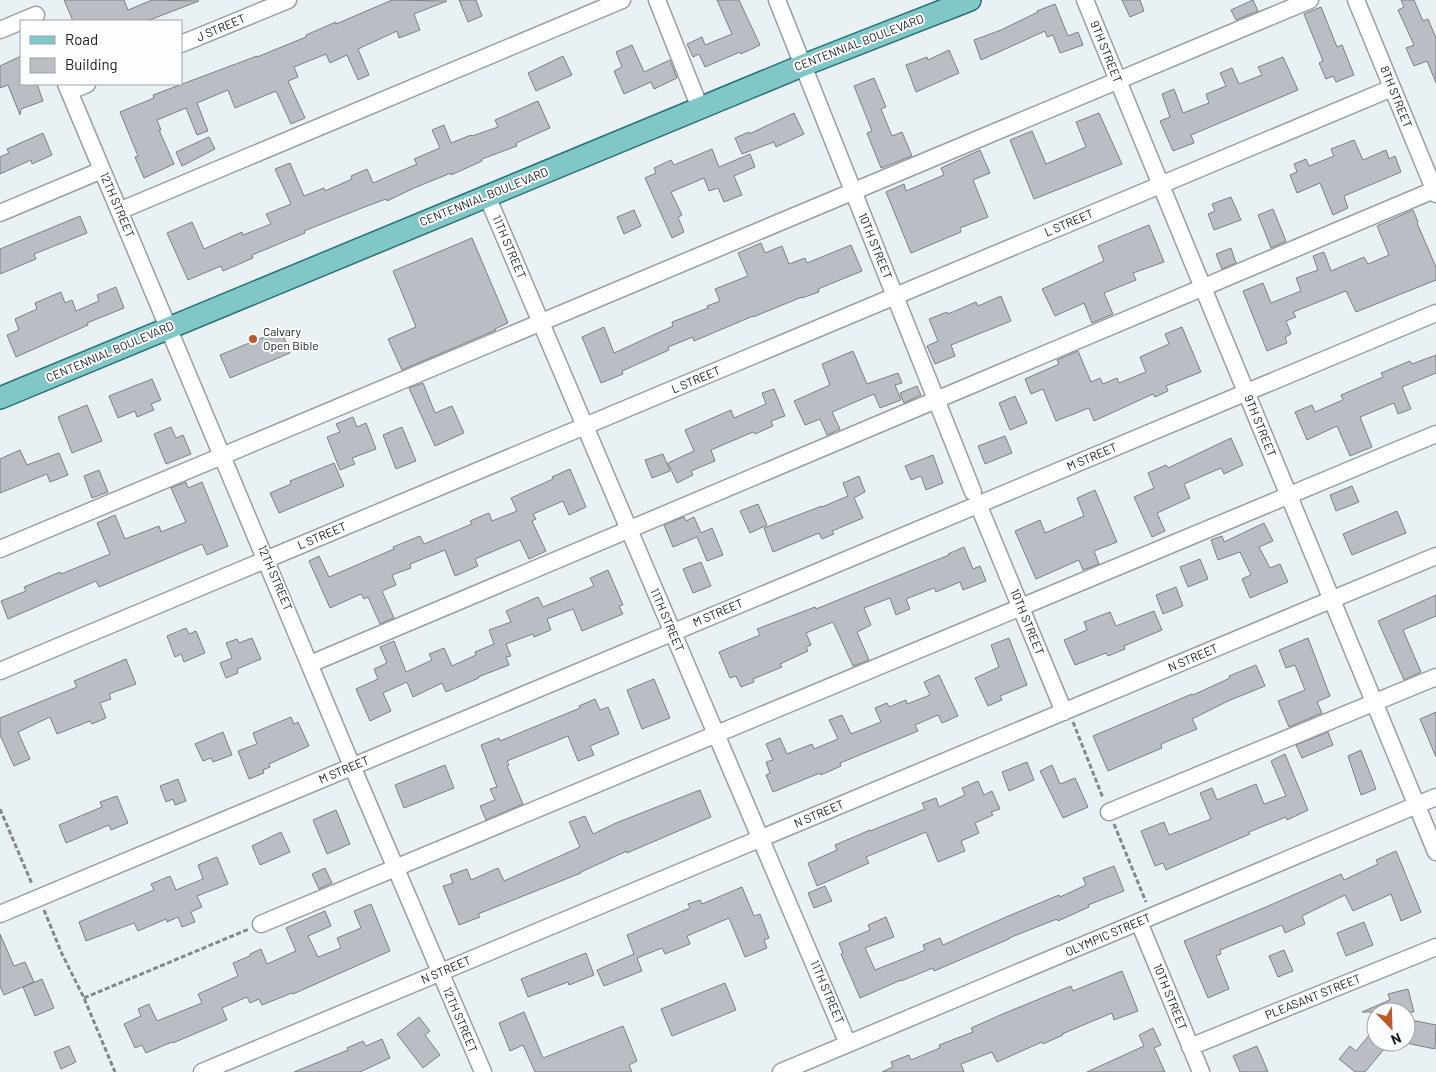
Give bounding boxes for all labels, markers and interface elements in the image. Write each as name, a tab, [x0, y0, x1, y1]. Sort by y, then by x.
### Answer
street label: J STREET	[194, 10, 247, 44]
street label: CENTENNIAL BOULEVARD	[792, 11, 925, 73]
street label: 9TH STREET	[1088, 19, 1126, 85]
legend	[20, 20, 182, 85]
text: Road	[65, 30, 98, 48]
text: Building	[65, 55, 118, 73]
street label: 8TH STREET	[1378, 64, 1416, 130]
street label: CENTENNIAL BOULEVARD	[417, 164, 550, 228]
street label: 12TH STREET	[98, 170, 138, 240]
street label: L STREET	[1042, 206, 1095, 239]
street label: 10TH STREET	[856, 210, 896, 281]
street label: 11TH STREET	[490, 213, 530, 281]
street label: CENTENNIAL BOULEVARD	[44, 318, 176, 384]
place label: Calvary Open Bible	[263, 324, 319, 352]
marker: Calvary Open Bible	[247, 333, 259, 345]
street label: L STREET	[669, 363, 722, 396]
street label: 9TH STREET	[1242, 393, 1280, 459]
street label: M STREET	[1064, 439, 1119, 473]
street label: L STREET	[295, 519, 348, 552]
street label: 12TH STREET	[256, 543, 296, 613]
street label: 11TH STREET	[648, 586, 688, 654]
street label: 10TH STREET	[1008, 586, 1048, 657]
street label: M STREET	[690, 595, 745, 629]
street label: N STREET	[1166, 640, 1220, 674]
street label: M STREET	[316, 752, 371, 786]
street label: N STREET	[792, 796, 846, 830]
street label: OLYMPIC STREET	[1063, 910, 1153, 958]
street label: N STREET	[419, 952, 473, 986]
street label: 11TH STREET	[808, 958, 848, 1026]
street label: 10TH STREET	[1151, 961, 1191, 1032]
street label: PLEASANT STREET	[1263, 970, 1363, 1022]
street label: 12TH STREET	[441, 985, 481, 1055]
north arrow	[1366, 1002, 1416, 1052]
text: N	[1389, 1030, 1404, 1049]

